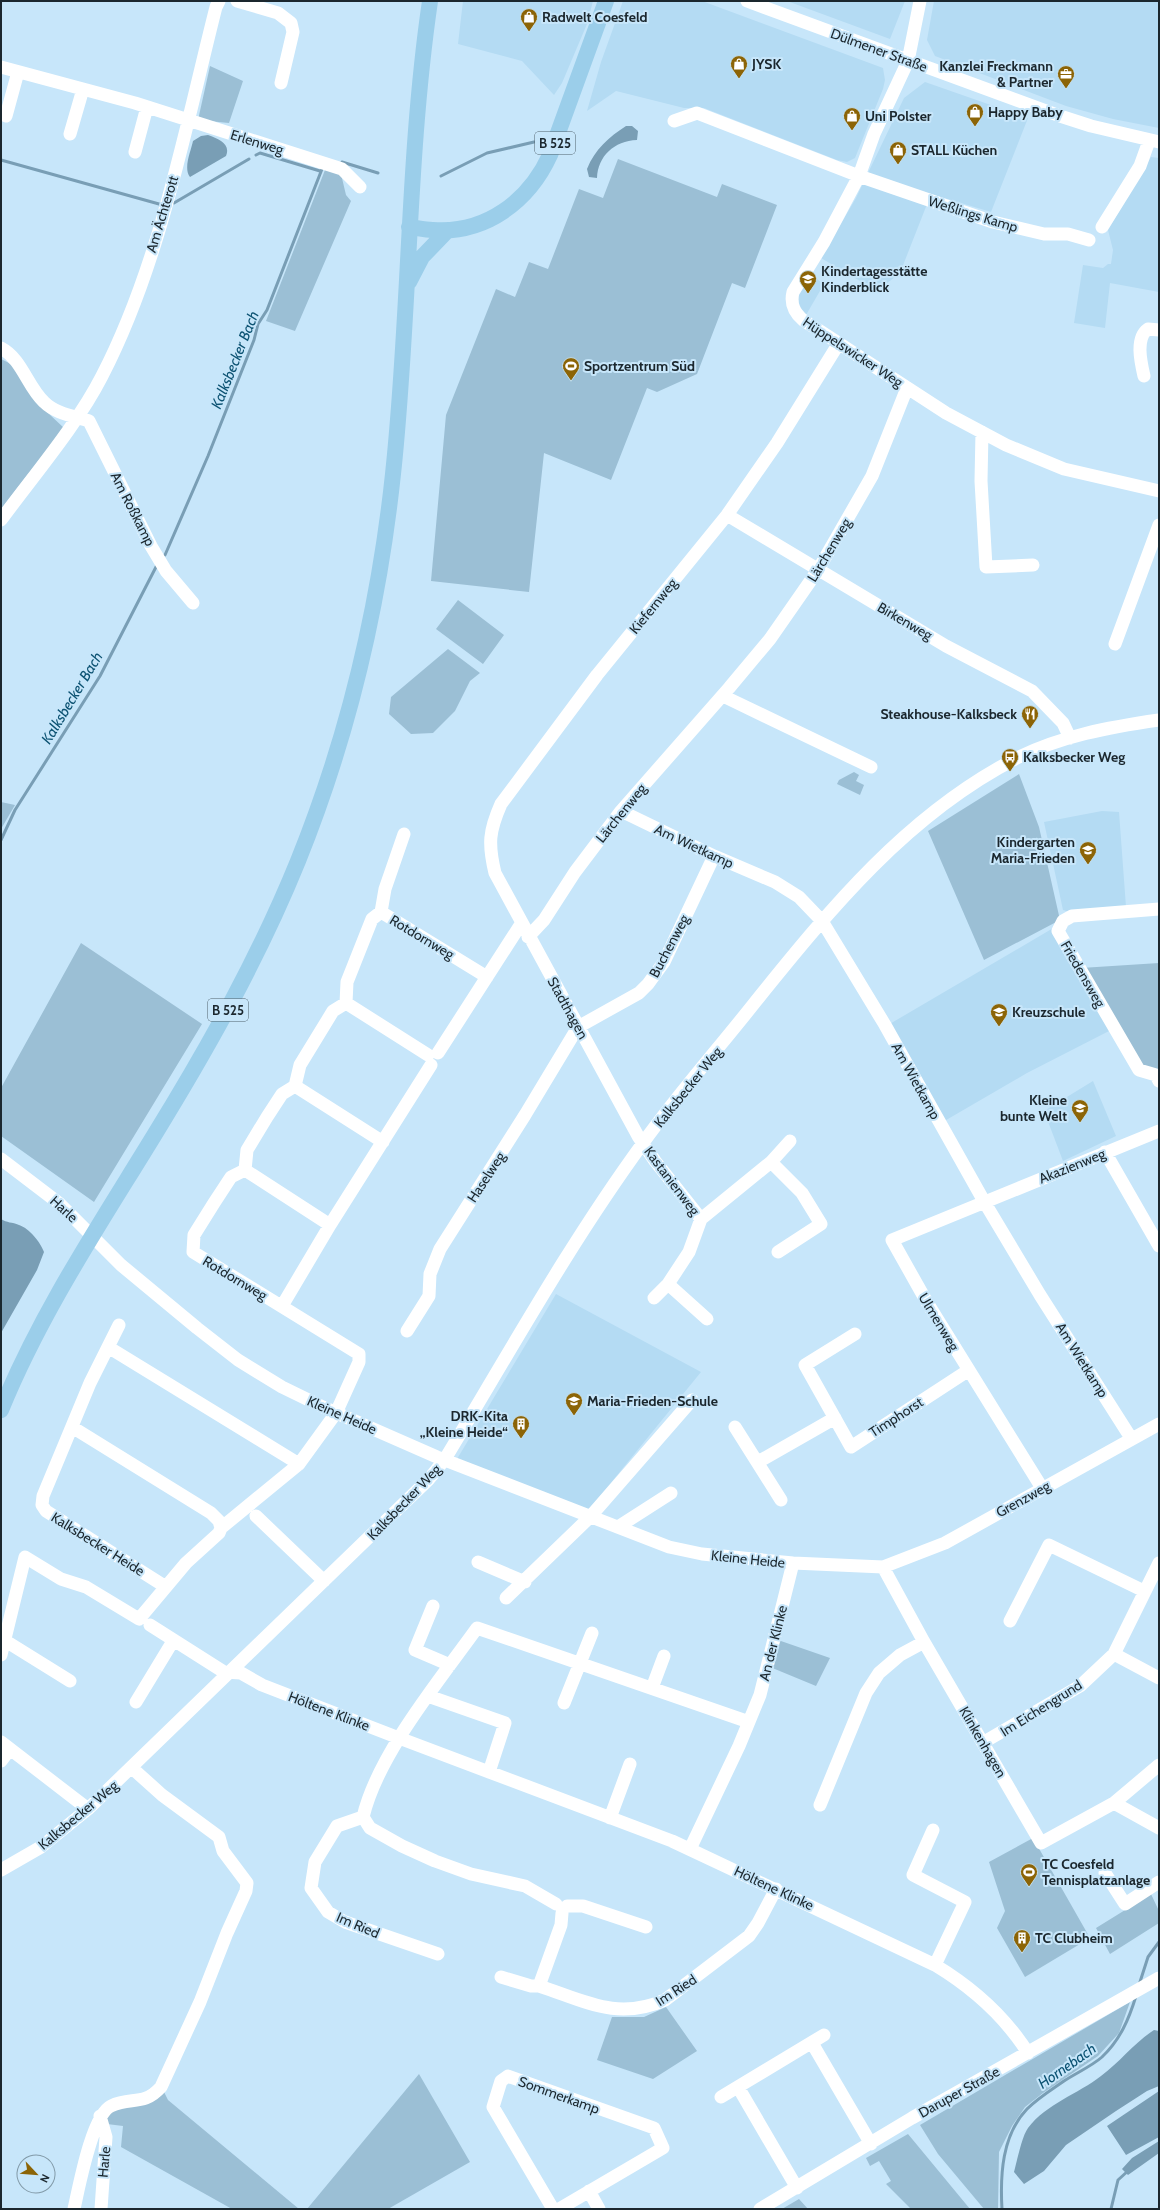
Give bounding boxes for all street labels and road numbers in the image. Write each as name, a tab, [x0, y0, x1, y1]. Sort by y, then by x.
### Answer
street label: Dülmener Straße	[828, 24, 930, 76]
street label: Erlenweg	[228, 125, 287, 159]
road number: B 525	[535, 132, 575, 154]
street label: Am Ächterott	[142, 173, 182, 255]
street label: Weßlings Kamp	[926, 192, 1020, 236]
street label: Hüppelswicker Weg	[799, 313, 907, 392]
street label: Am Roßkamp	[107, 469, 159, 549]
street label: Lärchenweg	[803, 514, 856, 585]
street label: Kiefernweg	[625, 574, 682, 637]
street label: Birkenweg	[874, 598, 937, 644]
street label: Lärchenweg	[592, 779, 651, 846]
street label: Am Wietkamp	[652, 820, 737, 872]
street label: Rotdornweg	[386, 911, 458, 964]
street label: Buchenweg	[645, 911, 694, 981]
street label: Friedensweg	[1057, 937, 1110, 1011]
street label: Stadthagen	[544, 974, 592, 1042]
road number: B 525	[208, 999, 248, 1021]
street label: Am Wietkamp	[888, 1039, 945, 1123]
street label: Kalksbecker Weg	[650, 1042, 727, 1131]
street label: Kastanienweg	[640, 1143, 704, 1220]
street label: Akazienweg	[1036, 1144, 1109, 1187]
street label: Haselweg	[463, 1147, 510, 1206]
street label: Harle	[46, 1192, 82, 1226]
street label: Rotdornweg	[199, 1252, 271, 1305]
street label: Ulmenweg	[915, 1290, 964, 1355]
street label: Am Wietkamp	[1052, 1319, 1112, 1401]
street label: Kleine Heide	[304, 1392, 380, 1438]
street label: Timphorst	[866, 1393, 927, 1441]
street label: Kalksbecker Weg	[363, 1459, 446, 1544]
street label: Grenzweg	[993, 1476, 1054, 1521]
street label: Kalksbecker Heide	[48, 1508, 148, 1580]
street label: Kleine Heide	[710, 1546, 786, 1572]
street label: An der Klinke	[755, 1603, 791, 1683]
street label: Im Eichengrund	[997, 1676, 1085, 1740]
street label: Höltene Klinke	[286, 1687, 372, 1735]
street label: Klinkenhagen	[955, 1703, 1011, 1781]
street label: Kalksbecker Weg	[34, 1776, 122, 1854]
street label: Höltene Klinke	[731, 1862, 817, 1914]
street label: Im Ried	[334, 1908, 382, 1942]
street label: Im Ried	[652, 1970, 700, 2010]
street label: Daruper Straße	[915, 2062, 1003, 2122]
street label: Sommerkamp	[516, 2072, 602, 2118]
street label: Harle	[94, 2146, 114, 2178]

